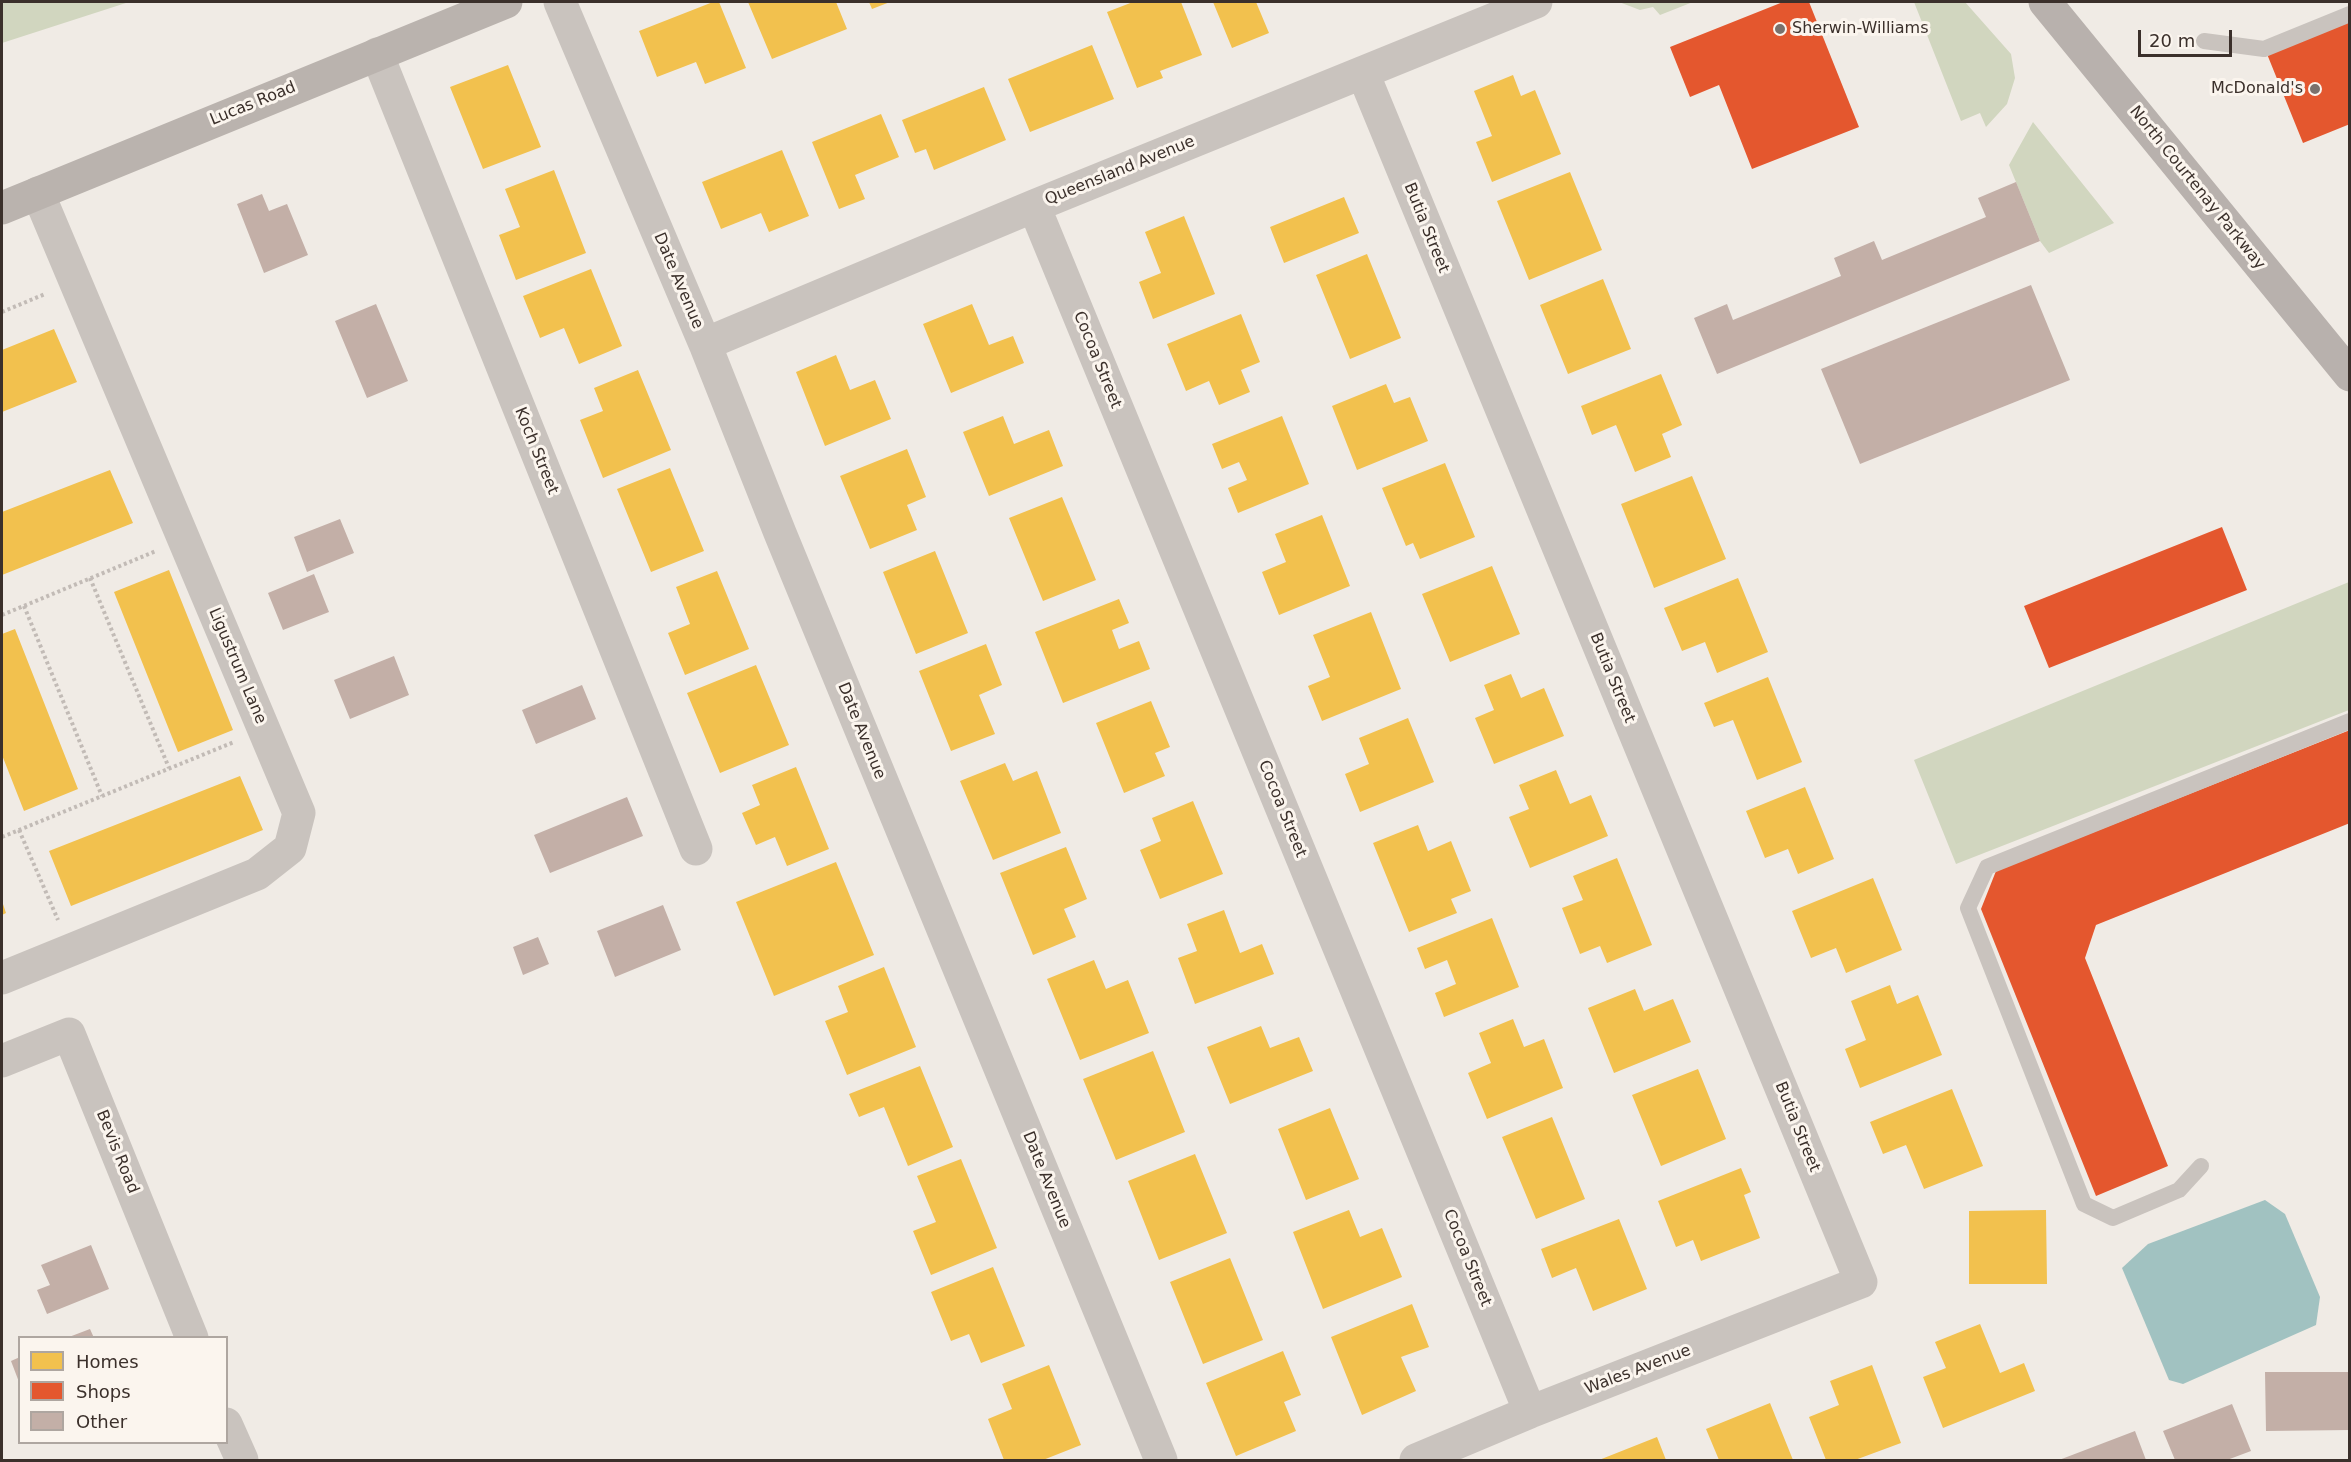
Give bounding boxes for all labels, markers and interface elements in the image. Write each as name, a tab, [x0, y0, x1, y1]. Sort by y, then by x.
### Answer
scale bar	[2141, 18, 2236, 56]
place label: Sherwin-Williams	[1792, 19, 1928, 39]
marker: Sherwin-Williams	[1773, 22, 1787, 36]
text: 20 m	[2149, 30, 2195, 51]
street label: Lucas Road	[207, 78, 299, 130]
place label: McDonald's	[2211, 79, 2303, 99]
marker: McDonald's	[2308, 82, 2322, 96]
street label: North Courtenay Parkway	[2125, 102, 2269, 274]
street label: Queensland Avenue	[1042, 132, 1198, 210]
street label: Butia Street	[1399, 180, 1453, 276]
street label: Date Avenue	[649, 230, 707, 332]
street label: Cocoa Street	[1069, 309, 1125, 411]
street label: Koch Street	[510, 405, 562, 497]
street label: Ligustrum Lane	[204, 605, 270, 727]
street label: Butia Street	[1585, 630, 1639, 726]
street label: Date Avenue	[833, 680, 889, 782]
street label: Cocoa Street	[1254, 758, 1310, 860]
street label: Butia Street	[1770, 1079, 1824, 1175]
street label: Bevis Road	[92, 1107, 142, 1197]
street label: Date Avenue	[1018, 1129, 1074, 1231]
street label: Cocoa Street	[1439, 1207, 1495, 1309]
legend	[18, 1336, 228, 1444]
street label: Wales Avenue	[1582, 1341, 1694, 1399]
text: Homes	[76, 1351, 139, 1372]
text: Shops	[76, 1381, 131, 1402]
text: Other	[76, 1411, 127, 1432]

